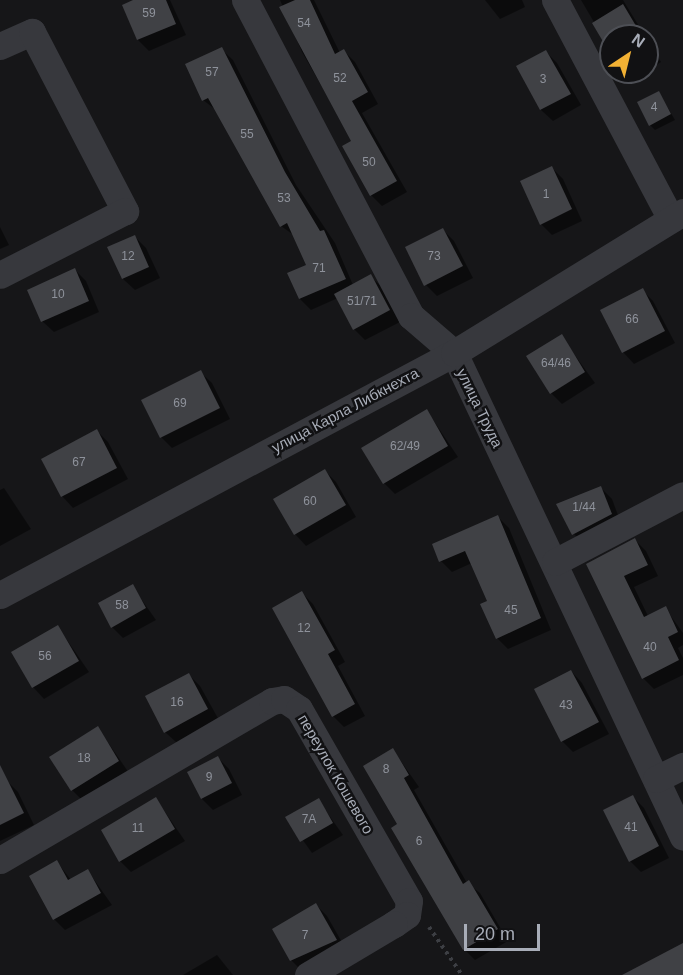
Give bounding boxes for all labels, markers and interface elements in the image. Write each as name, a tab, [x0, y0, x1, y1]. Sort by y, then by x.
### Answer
house number: 59	[142, 7, 156, 21]
house number: 54	[297, 17, 311, 31]
north arrow	[599, 24, 659, 84]
text: N	[629, 30, 648, 51]
house number: 57	[205, 66, 219, 80]
house number: 52	[333, 72, 347, 86]
house number: 3	[540, 73, 546, 87]
house number: 4	[651, 101, 657, 115]
house number: 55	[240, 128, 254, 142]
house number: 50	[362, 156, 376, 170]
house number: 1	[543, 188, 549, 202]
house number: 53	[277, 192, 291, 206]
house number: 12	[121, 250, 135, 264]
house number: 73	[427, 250, 441, 264]
house number: 71	[312, 262, 326, 276]
house number: 10	[51, 288, 65, 302]
house number: 51/71	[347, 295, 377, 309]
house number: 66	[625, 313, 639, 327]
house number: 64/46	[541, 357, 571, 371]
street label: улица Карла Либкнехта	[269, 364, 421, 456]
street label: улица Труда	[453, 365, 507, 451]
house number: 69	[173, 397, 187, 411]
house number: 62/49	[390, 440, 420, 454]
house number: 67	[72, 456, 86, 470]
house number: 60	[303, 495, 317, 509]
house number: 1/44	[572, 501, 596, 515]
house number: 58	[115, 599, 129, 613]
house number: 45	[504, 604, 518, 618]
house number: 12	[297, 622, 311, 636]
house number: 40	[643, 641, 657, 655]
house number: 56	[38, 650, 52, 664]
house number: 16	[170, 696, 184, 710]
house number: 43	[559, 699, 573, 713]
street label: переулок Кошевого	[294, 711, 378, 837]
house number: 18	[77, 752, 91, 766]
house number: 8	[383, 763, 389, 777]
house number: 9	[206, 771, 212, 785]
house number: 7А	[302, 813, 316, 827]
house number: 41	[624, 821, 638, 835]
house number: 11	[132, 822, 144, 836]
house number: 6	[416, 835, 422, 849]
scale bar	[467, 912, 544, 950]
text: 20 m	[475, 924, 515, 944]
house number: 7	[302, 929, 308, 943]

